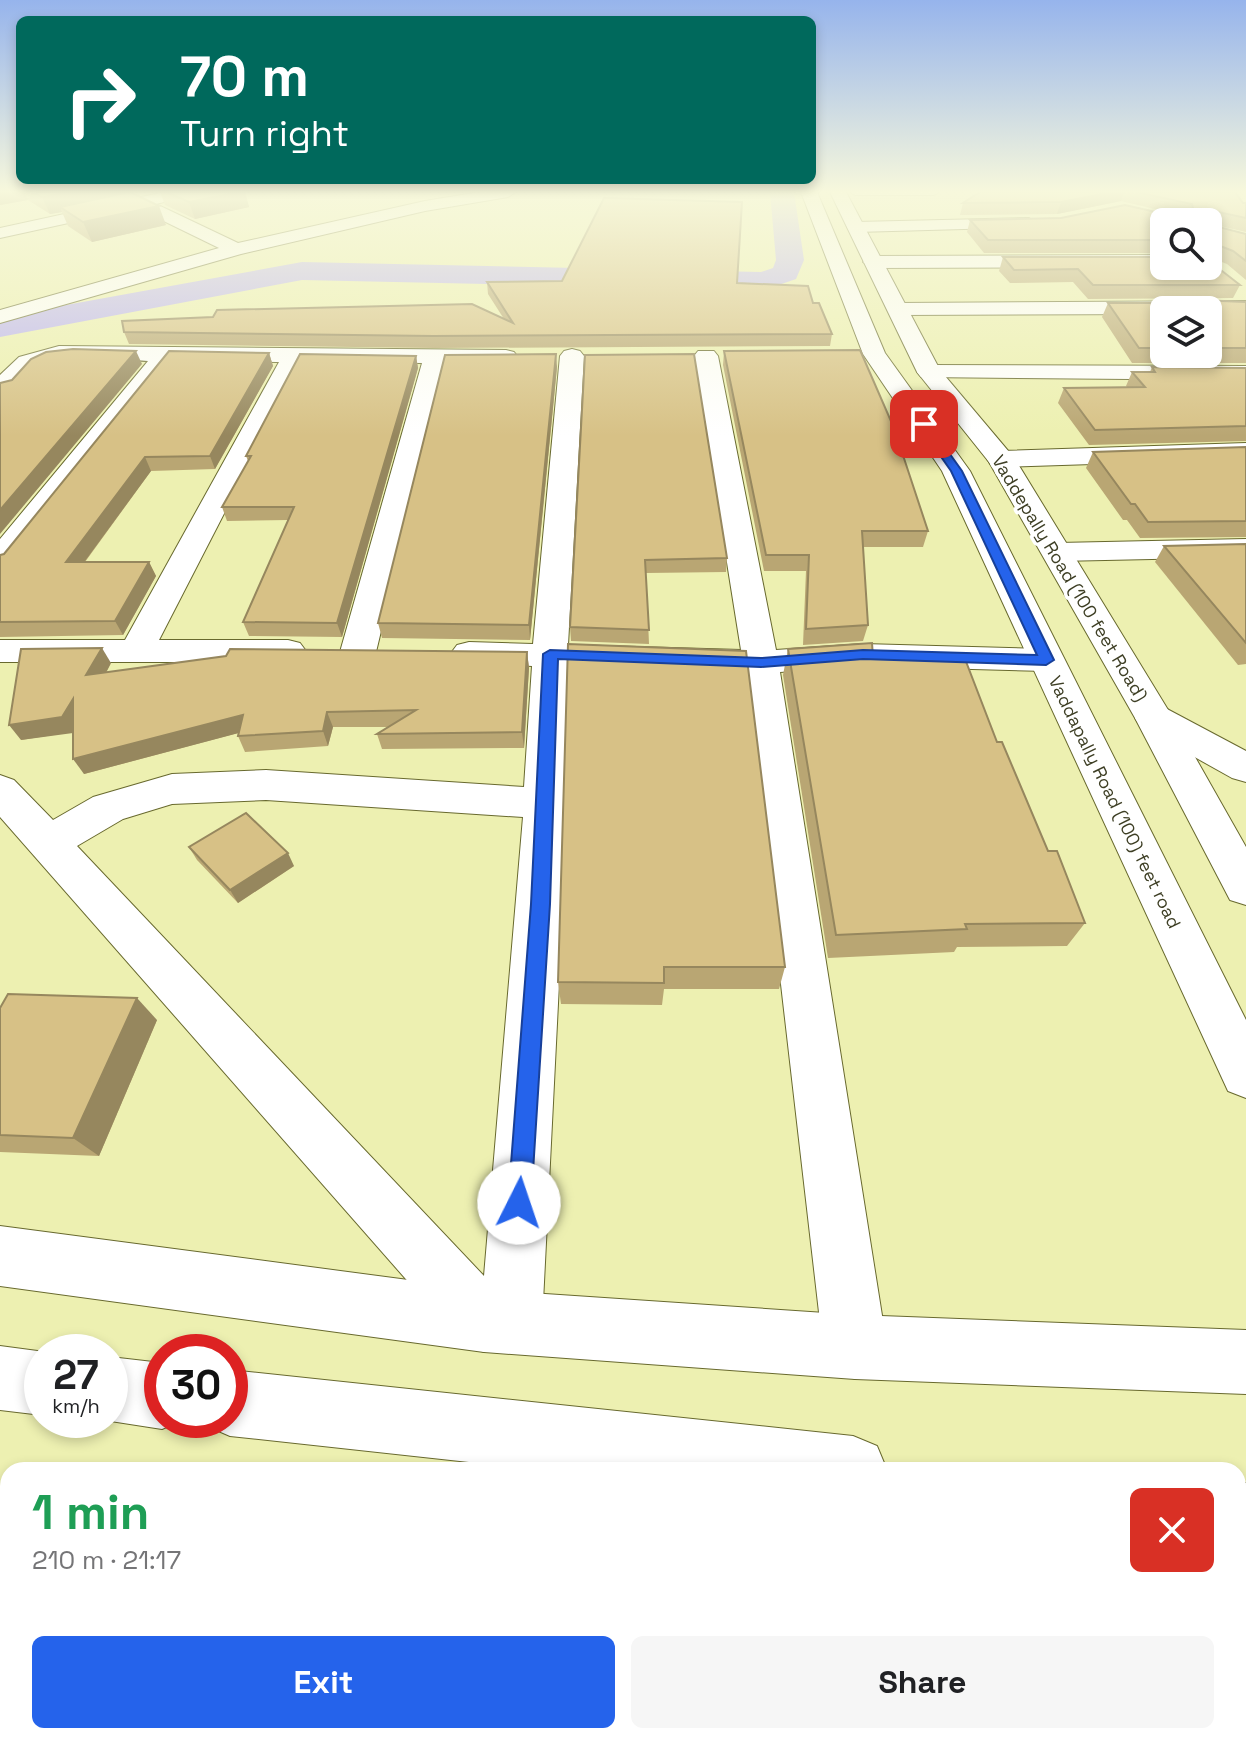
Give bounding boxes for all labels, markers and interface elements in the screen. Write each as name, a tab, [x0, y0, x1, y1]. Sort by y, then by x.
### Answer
text: 70 m	[180, 41, 309, 112]
icon: right	[48, 48, 152, 152]
text: Turn right	[180, 111, 349, 157]
map controls	[1150, 208, 1222, 368]
button: search	[1150, 208, 1222, 280]
button: layers	[1150, 296, 1222, 368]
pin	[890, 390, 958, 458]
icon: arrive	[902, 402, 946, 446]
street label: Vaddepally Road (100 feet Road)	[987, 451, 1153, 705]
street label: Vaddapally Road (100) feet road	[1044, 672, 1186, 932]
position arrow	[477, 1161, 561, 1245]
speed limit sign: 30	[144, 1334, 248, 1438]
text: 27	[53, 1350, 99, 1401]
text: km/h	[52, 1393, 100, 1419]
text: 1 min	[32, 1482, 149, 1543]
button: close	[1130, 1488, 1214, 1572]
text: 210 m · 21:17	[32, 1543, 181, 1577]
button: Exit	[32, 1636, 615, 1728]
button: Share	[631, 1636, 1214, 1728]

